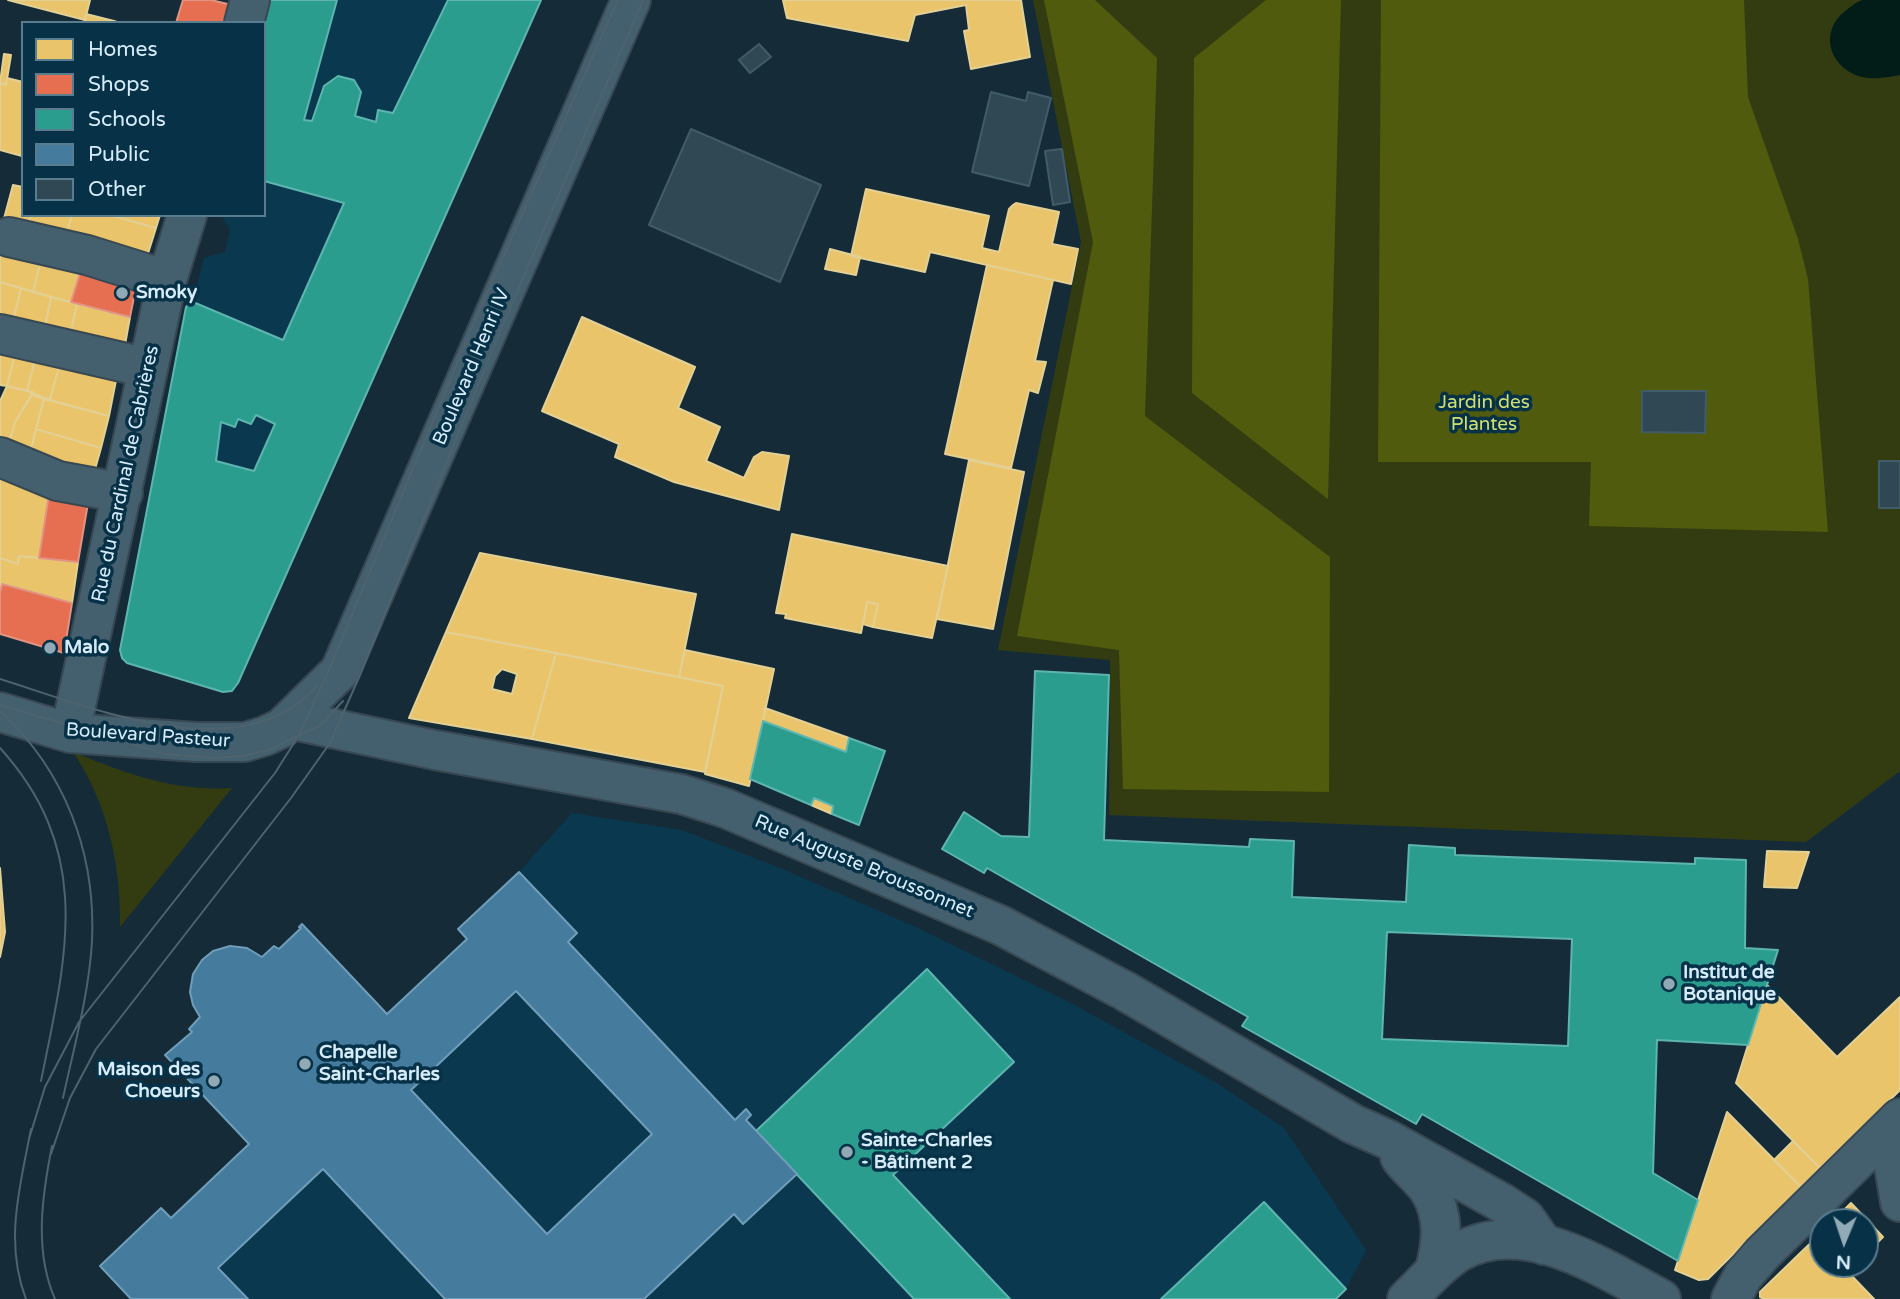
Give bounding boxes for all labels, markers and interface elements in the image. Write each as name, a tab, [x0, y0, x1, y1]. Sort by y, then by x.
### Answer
legend	[21, 21, 266, 217]
text: Homes	[88, 37, 158, 62]
text: Shops	[88, 72, 150, 97]
text: Schools	[88, 107, 166, 132]
text: Public	[88, 142, 150, 167]
text: Other	[88, 177, 146, 202]
place label: Smoky	[136, 282, 197, 304]
marker: Smoky	[114, 285, 130, 301]
street label: Boulevard Henri IV	[429, 285, 515, 449]
street label: Rue du Cardinal de Cabrières	[88, 343, 164, 605]
park label: Jardin des Plantes	[1438, 392, 1530, 436]
place label: Malo	[64, 637, 109, 659]
marker: Malo	[42, 640, 58, 656]
street label: Boulevard Pasteur	[65, 719, 231, 753]
street label: Rue Auguste Broussonnet	[751, 810, 977, 924]
place label: Institut de Botanique	[1683, 962, 1776, 1006]
marker: Institut de Botanique	[1661, 976, 1677, 992]
place label: Chapelle Saint-Charles	[319, 1042, 440, 1086]
marker: Chapelle Saint-Charles	[297, 1056, 313, 1072]
place label: Maison des Choeurs	[97, 1059, 200, 1103]
marker: Maison des Choeurs	[206, 1073, 222, 1089]
place label: Sainte-Charles - Bâtiment 2	[861, 1130, 992, 1174]
marker: Sainte-Charles - Bâtiment 2	[839, 1144, 855, 1160]
north arrow	[1809, 1208, 1879, 1278]
text: N	[1835, 1251, 1851, 1273]

